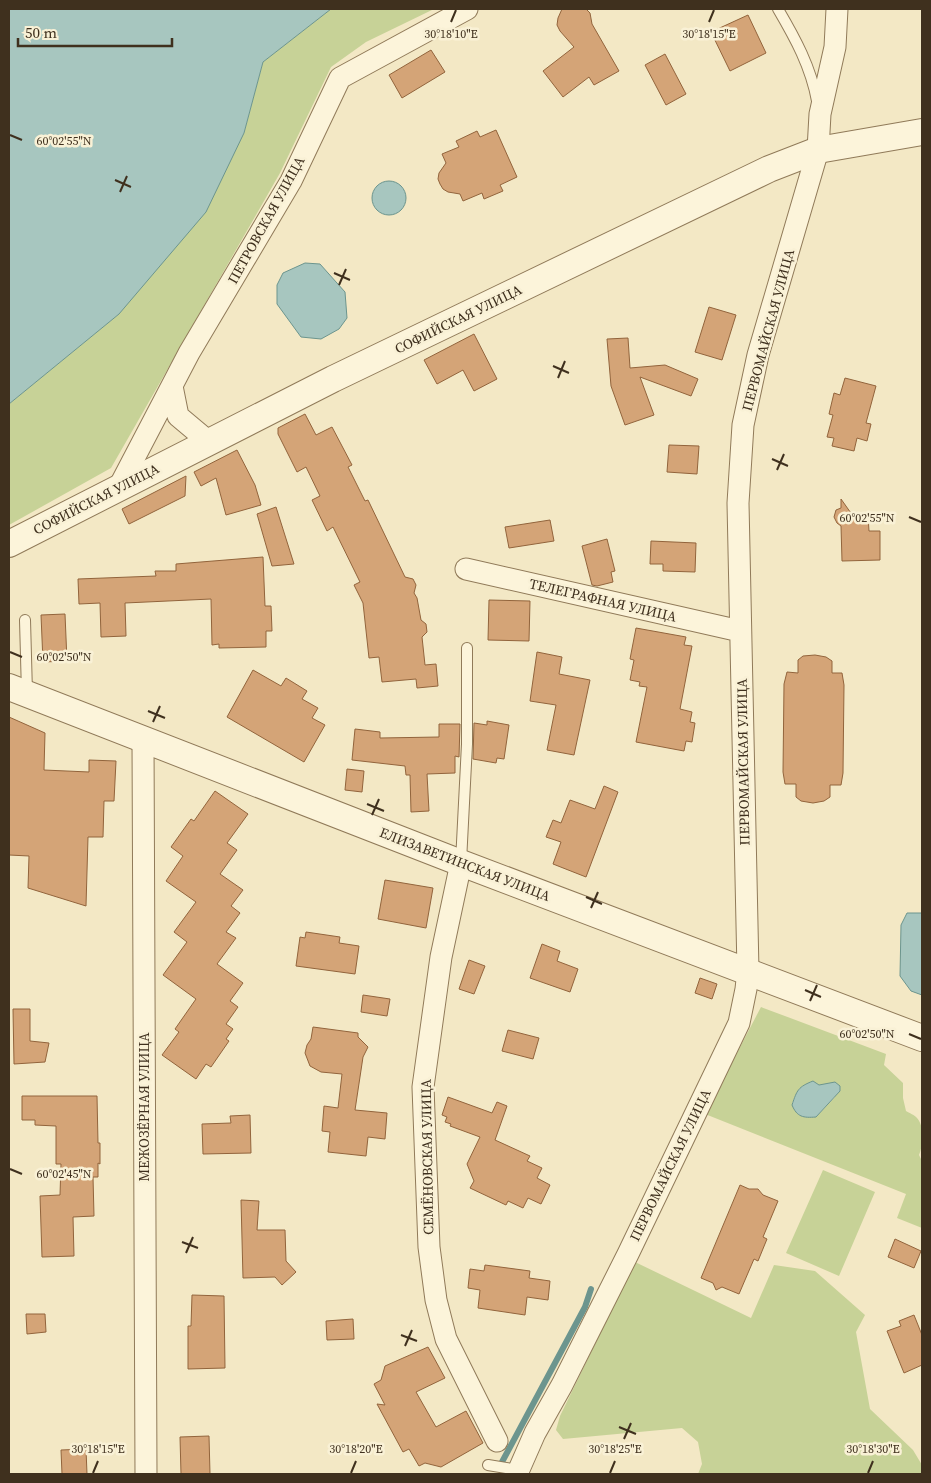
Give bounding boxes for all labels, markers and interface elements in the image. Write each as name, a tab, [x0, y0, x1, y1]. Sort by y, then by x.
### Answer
scale bar	[18, 15, 171, 47]
text: 50 m	[25, 22, 57, 43]
text: 30°18'10"E	[424, 26, 478, 42]
text: 30°18'15"E	[682, 26, 736, 42]
text: 60°02'55"N	[36, 133, 92, 149]
street label: ПЕТРОВСКАЯ УЛИЦА	[223, 152, 310, 287]
street label: ПЕРВОМАЙСКАЯ УЛИЦА	[737, 246, 799, 413]
street label: СОФИЙСКАЯ УЛИЦА	[391, 279, 526, 358]
street label: СОФИЙСКАЯ УЛИЦА	[29, 458, 163, 540]
text: 60°02'55"N	[839, 510, 895, 526]
street label: ТЕЛЕГРАФНАЯ УЛИЦА	[527, 573, 679, 627]
text: 60°02'50"N	[36, 649, 92, 665]
street label: ПЕРВОМАЙСКАЯ УЛИЦА	[732, 678, 754, 846]
street label: ЕЛИЗАВЕТИНСКАЯ УЛИЦА	[377, 822, 554, 906]
text: 60°02'50"N	[839, 1026, 895, 1042]
street label: МЕЖОЗЁРНАЯ УЛИЦА	[134, 1032, 154, 1182]
street label: СЕМЁНОВСКАЯ УЛИЦА	[416, 1078, 438, 1235]
street label: ПЕРВОМАЙСКАЯ УЛИЦА	[624, 1085, 716, 1244]
text: 60°02'45"N	[36, 1166, 92, 1182]
text: 30°18'15"E	[71, 1441, 125, 1457]
text: 30°18'20"E	[329, 1441, 383, 1457]
text: 30°18'25"E	[588, 1441, 642, 1457]
text: 30°18'30"E	[846, 1441, 900, 1457]

